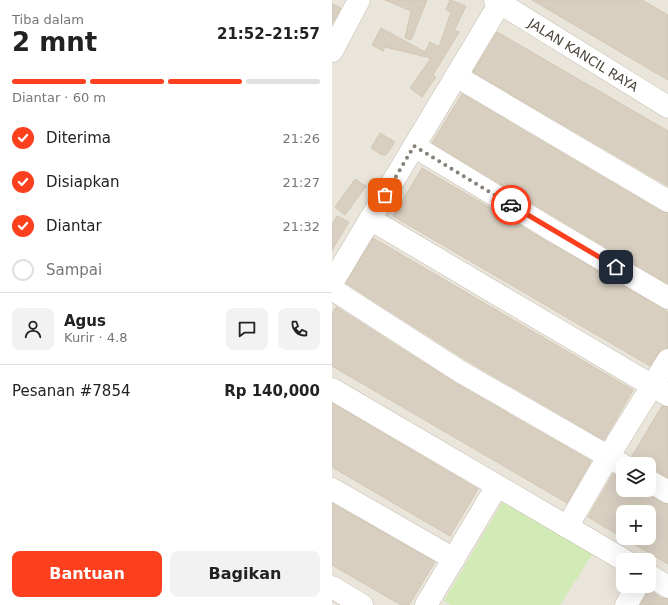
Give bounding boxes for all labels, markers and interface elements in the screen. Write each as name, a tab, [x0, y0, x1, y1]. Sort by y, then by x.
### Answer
text: Tiba dalam	[12, 12, 84, 27]
street label: JALAN KANCIL RAYA	[525, 15, 641, 95]
text: 21:52–21:57	[217, 25, 320, 43]
text: 2 mnt	[12, 27, 97, 57]
text: Diantar · 60 m	[12, 90, 106, 105]
icon: check	[12, 127, 34, 149]
text: Diterima	[46, 129, 111, 147]
text: 21:26	[283, 131, 320, 146]
icon: check	[12, 171, 34, 193]
text: Disiapkan	[46, 173, 120, 191]
text: 21:27	[283, 175, 320, 190]
pin	[368, 178, 402, 212]
icon: bag	[374, 184, 396, 206]
courier	[491, 185, 531, 225]
icon: car	[500, 194, 522, 216]
icon: check	[12, 215, 34, 237]
text: Diantar	[46, 217, 102, 235]
text: 21:32	[283, 219, 320, 234]
pin	[599, 250, 633, 284]
icon: home	[605, 256, 627, 278]
text: Sampai	[46, 261, 102, 279]
button: person	[12, 308, 54, 350]
button: chat	[226, 308, 268, 350]
button: phone	[278, 308, 320, 350]
text: Agus	[64, 312, 106, 330]
text: Kurir · 4.8	[64, 330, 128, 345]
text: Pesanan #7854	[12, 382, 130, 400]
text: Rp 140,000	[224, 382, 320, 400]
map controls	[616, 457, 656, 593]
button: layers	[616, 457, 656, 497]
button: +	[616, 505, 656, 545]
button: Bantuan	[12, 551, 162, 597]
button: Bagikan	[170, 551, 320, 597]
button: −	[616, 553, 656, 593]

